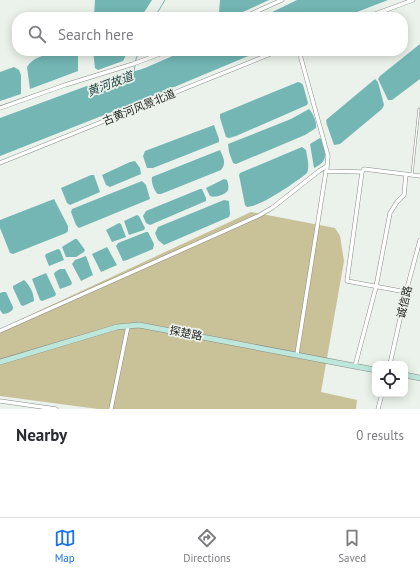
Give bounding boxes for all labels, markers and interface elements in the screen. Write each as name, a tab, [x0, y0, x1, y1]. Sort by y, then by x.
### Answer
search box	[12, 12, 408, 56]
icon: search	[26, 23, 48, 45]
text: Search here	[58, 25, 134, 44]
water label: 黄河故道	[85, 67, 137, 99]
street label: 古黄河风景北道	[101, 86, 177, 128]
street label: 诚信路	[393, 284, 415, 320]
street label: 探楚路	[168, 323, 204, 343]
map controls	[372, 361, 408, 397]
button: locate	[372, 361, 408, 397]
text: Nearby	[16, 424, 67, 446]
text: 0 results	[356, 427, 404, 444]
tab: Map	[54, 527, 76, 565]
tab: Directions	[183, 527, 231, 565]
tab: Saved	[338, 527, 366, 565]

